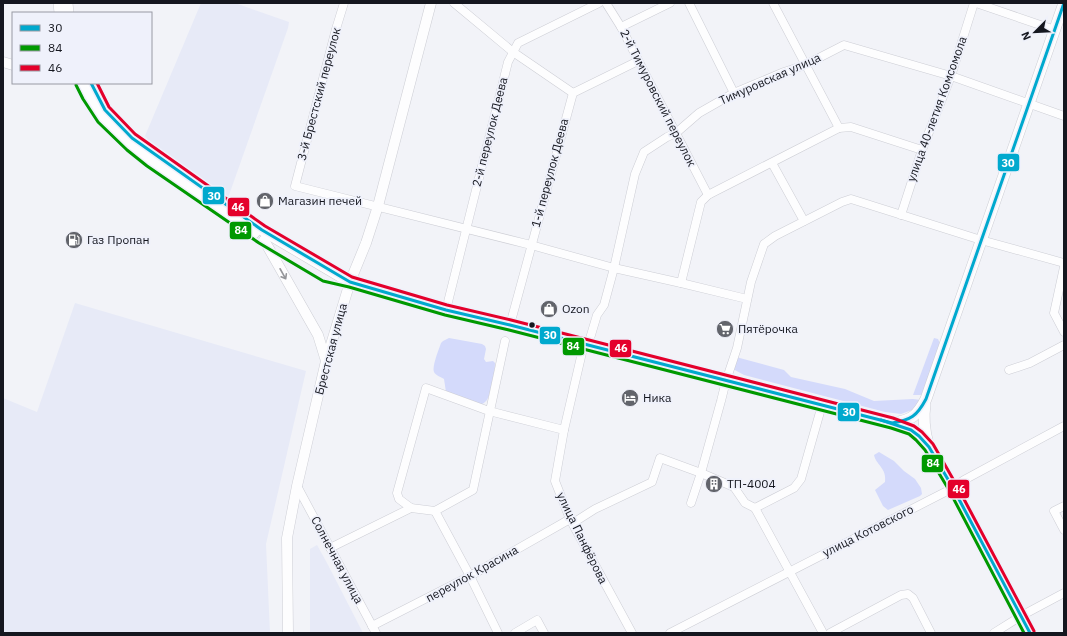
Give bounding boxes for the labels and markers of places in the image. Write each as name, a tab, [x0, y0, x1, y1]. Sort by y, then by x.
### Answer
shop icon: Магазин печей	[255, 191, 275, 211]
place label: Магазин печей	[278, 193, 362, 208]
fuel station icon: Газ Пропан	[64, 230, 84, 250]
place label: Газ Пропан	[87, 232, 150, 247]
shop icon: Ozon	[539, 299, 559, 319]
place label: Ozon	[562, 301, 589, 316]
supermarket icon: Пятёрочка	[715, 319, 735, 339]
unlabelled marker	[527, 320, 537, 330]
place label: Пятёрочка	[738, 321, 798, 336]
hotel icon: Ника	[620, 388, 640, 408]
place label: Ника	[643, 390, 672, 405]
building icon: ТП-4004	[704, 474, 724, 494]
place label: ТП-4004	[727, 476, 776, 491]

